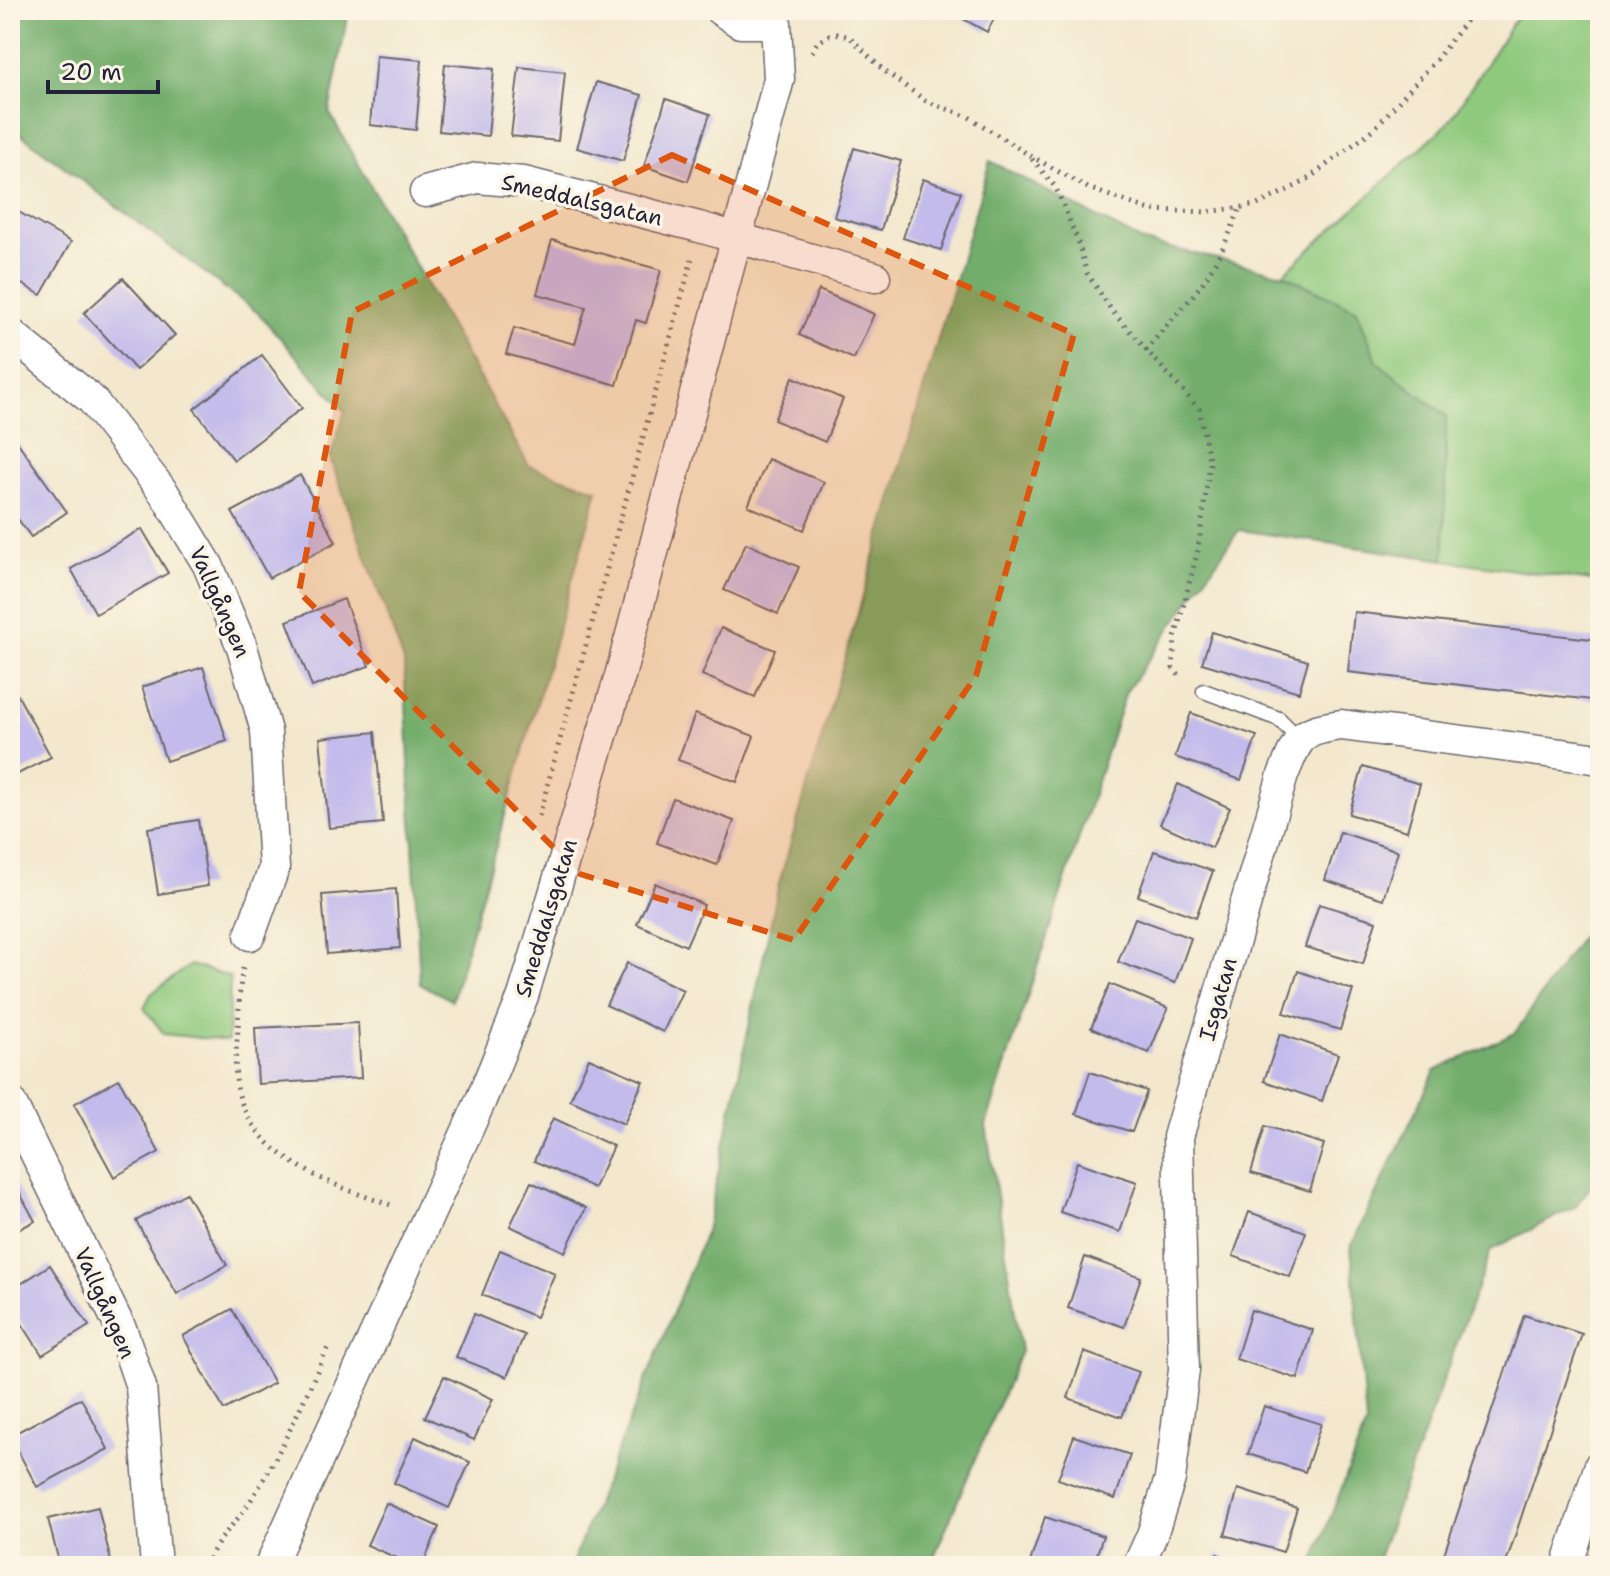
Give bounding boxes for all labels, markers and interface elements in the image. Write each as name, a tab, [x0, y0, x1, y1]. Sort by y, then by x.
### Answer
scale bar	[48, 44, 158, 94]
text: 20 m	[60, 56, 122, 88]
street label: Smeddalsgatan	[499, 167, 665, 233]
street label: Vallgången	[183, 542, 257, 662]
street label: Smeddalsgatan	[508, 835, 584, 1001]
street label: Isgatan	[1192, 954, 1244, 1044]
street label: Vallgången	[68, 1243, 142, 1363]

